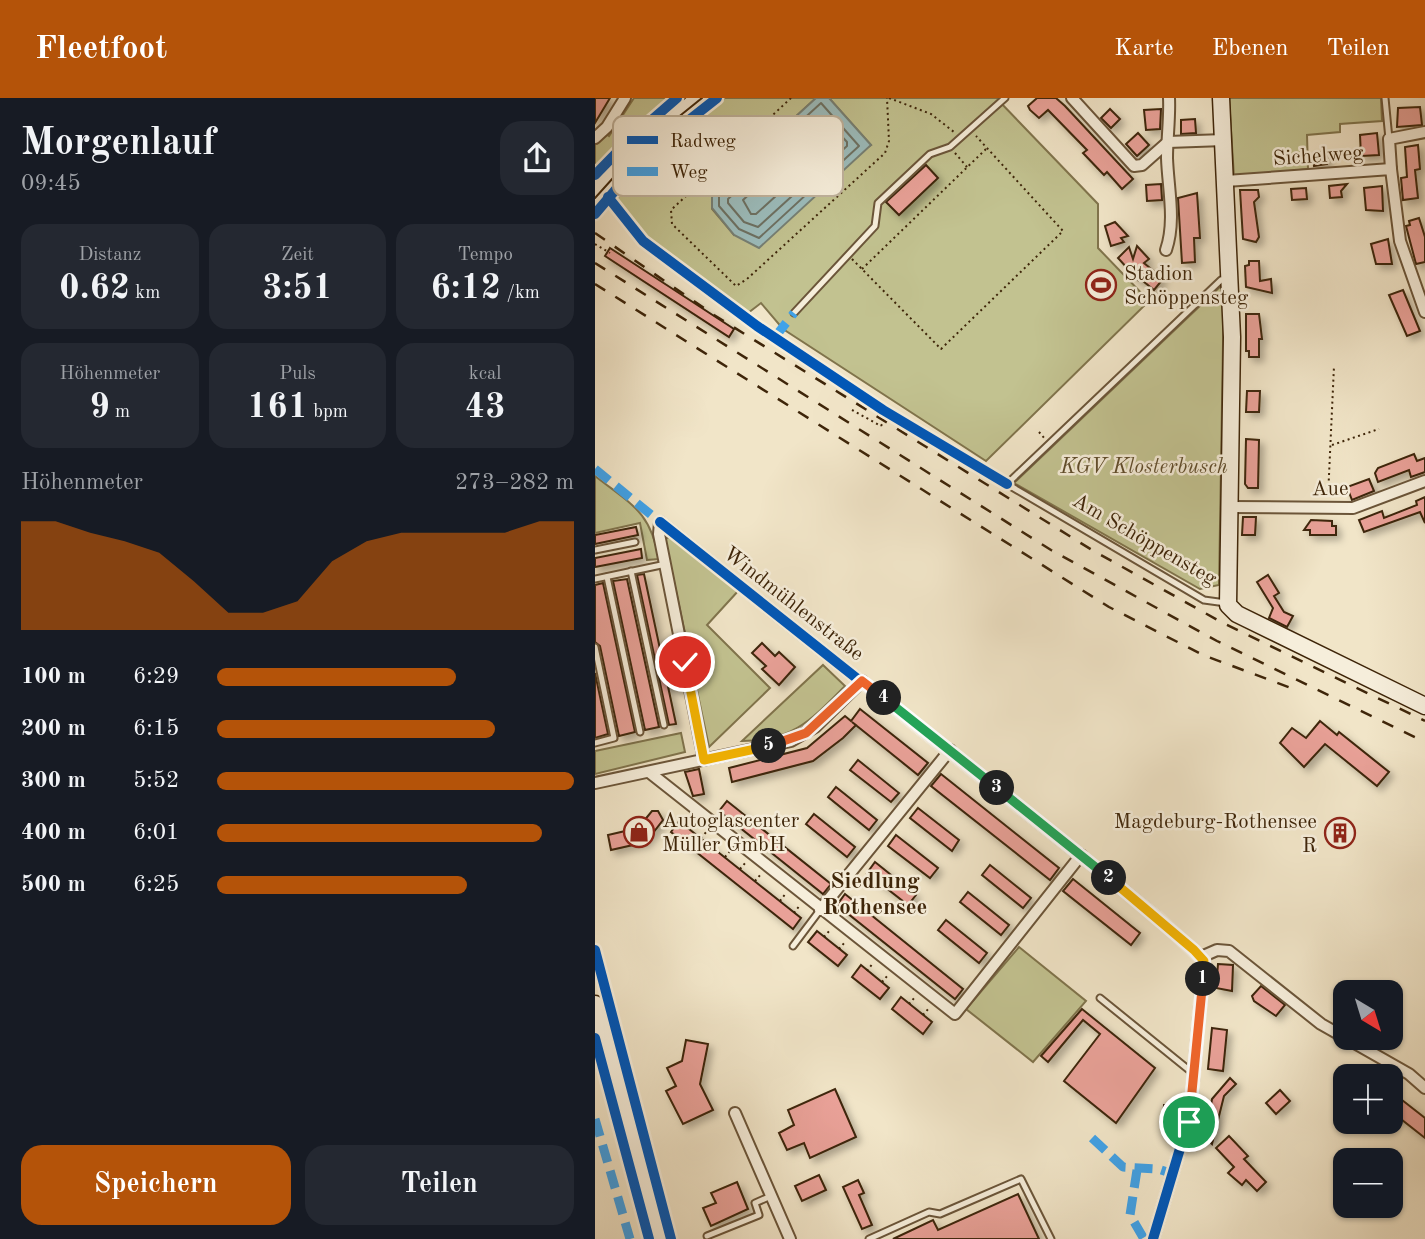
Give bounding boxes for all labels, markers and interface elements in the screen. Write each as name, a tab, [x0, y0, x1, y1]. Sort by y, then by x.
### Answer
text: Fleetfoot	[35, 33, 167, 66]
text: Karte	[1114, 37, 1174, 61]
text: Ebenen	[1212, 37, 1288, 61]
text: Teilen	[1326, 37, 1390, 61]
legend	[613, 116, 843, 196]
button: share	[500, 121, 574, 195]
text: Morgenlauf	[21, 125, 216, 163]
text: Radweg	[670, 133, 736, 152]
street label: Sichelweg	[1272, 143, 1365, 170]
text: Weg	[670, 164, 708, 183]
text: 09:45	[21, 172, 81, 195]
text: Distanz	[78, 246, 141, 265]
text: Zeit	[281, 246, 314, 265]
text: Tempo	[457, 246, 513, 265]
place label: Stadion Schöppensteg	[1124, 264, 1249, 309]
sports icon: Stadion Schöppensteg	[1084, 268, 1118, 302]
text: 0.62	[59, 271, 130, 306]
text: 3:51	[262, 271, 333, 306]
text: 6:12	[430, 271, 501, 306]
text: km	[130, 284, 160, 303]
text: /km	[501, 284, 540, 303]
text: Höhenmeter	[59, 365, 160, 384]
text: Puls	[279, 365, 316, 384]
text: kcal	[469, 365, 502, 384]
text: 9	[89, 390, 110, 425]
text: 161	[247, 390, 308, 425]
text: 43	[465, 390, 505, 425]
text: m	[110, 403, 130, 422]
text: bpm	[308, 403, 348, 422]
park label: KGV Klosterbusch	[1059, 457, 1228, 478]
text: Höhenmeter	[21, 471, 143, 494]
text: 273–282 m	[455, 471, 574, 494]
street label: Aue	[1311, 479, 1349, 500]
street label: Am Schöppensteg	[1068, 490, 1221, 590]
street label: Windmühlenstraße	[719, 543, 867, 665]
pin	[655, 632, 715, 692]
icon: check	[666, 643, 704, 681]
text: 100 m	[21, 665, 86, 688]
text: 6:29	[133, 665, 179, 688]
pin: 4	[867, 680, 901, 716]
text: 4	[878, 688, 889, 707]
text: 200 m	[21, 717, 86, 740]
text: 6:15	[133, 717, 179, 740]
pin: 5	[751, 728, 787, 764]
text: 5	[763, 736, 774, 755]
text: 300 m	[21, 769, 86, 792]
text: 5:52	[133, 769, 179, 792]
pin: 3	[979, 770, 1015, 806]
text: 3	[991, 778, 1002, 797]
place label: Autoglascenter Müller GmbH	[662, 811, 800, 856]
place label: Magdeburg-Rothensee R	[1114, 812, 1317, 857]
shop icon: Autoglascenter Müller GmbH	[622, 815, 656, 849]
building icon: Magdeburg-Rothensee R	[1323, 816, 1357, 850]
text: 400 m	[21, 821, 86, 844]
text: 6:01	[133, 821, 179, 844]
pin: 2	[1091, 860, 1127, 896]
text: 2	[1103, 868, 1114, 887]
district label: Siedlung Rothensee	[823, 870, 927, 919]
text: 500 m	[21, 873, 86, 896]
text: 6:25	[133, 873, 179, 896]
pin: 1	[1185, 962, 1221, 996]
text: 1	[1197, 969, 1208, 988]
north arrow	[1333, 980, 1403, 1050]
map controls	[1333, 980, 1403, 1218]
button: +	[1333, 1064, 1403, 1134]
pin	[1159, 1092, 1219, 1152]
icon: arrive	[1170, 1103, 1208, 1141]
button: Speichern	[21, 1145, 291, 1225]
button: Teilen	[305, 1145, 574, 1225]
button: −	[1333, 1148, 1403, 1218]

